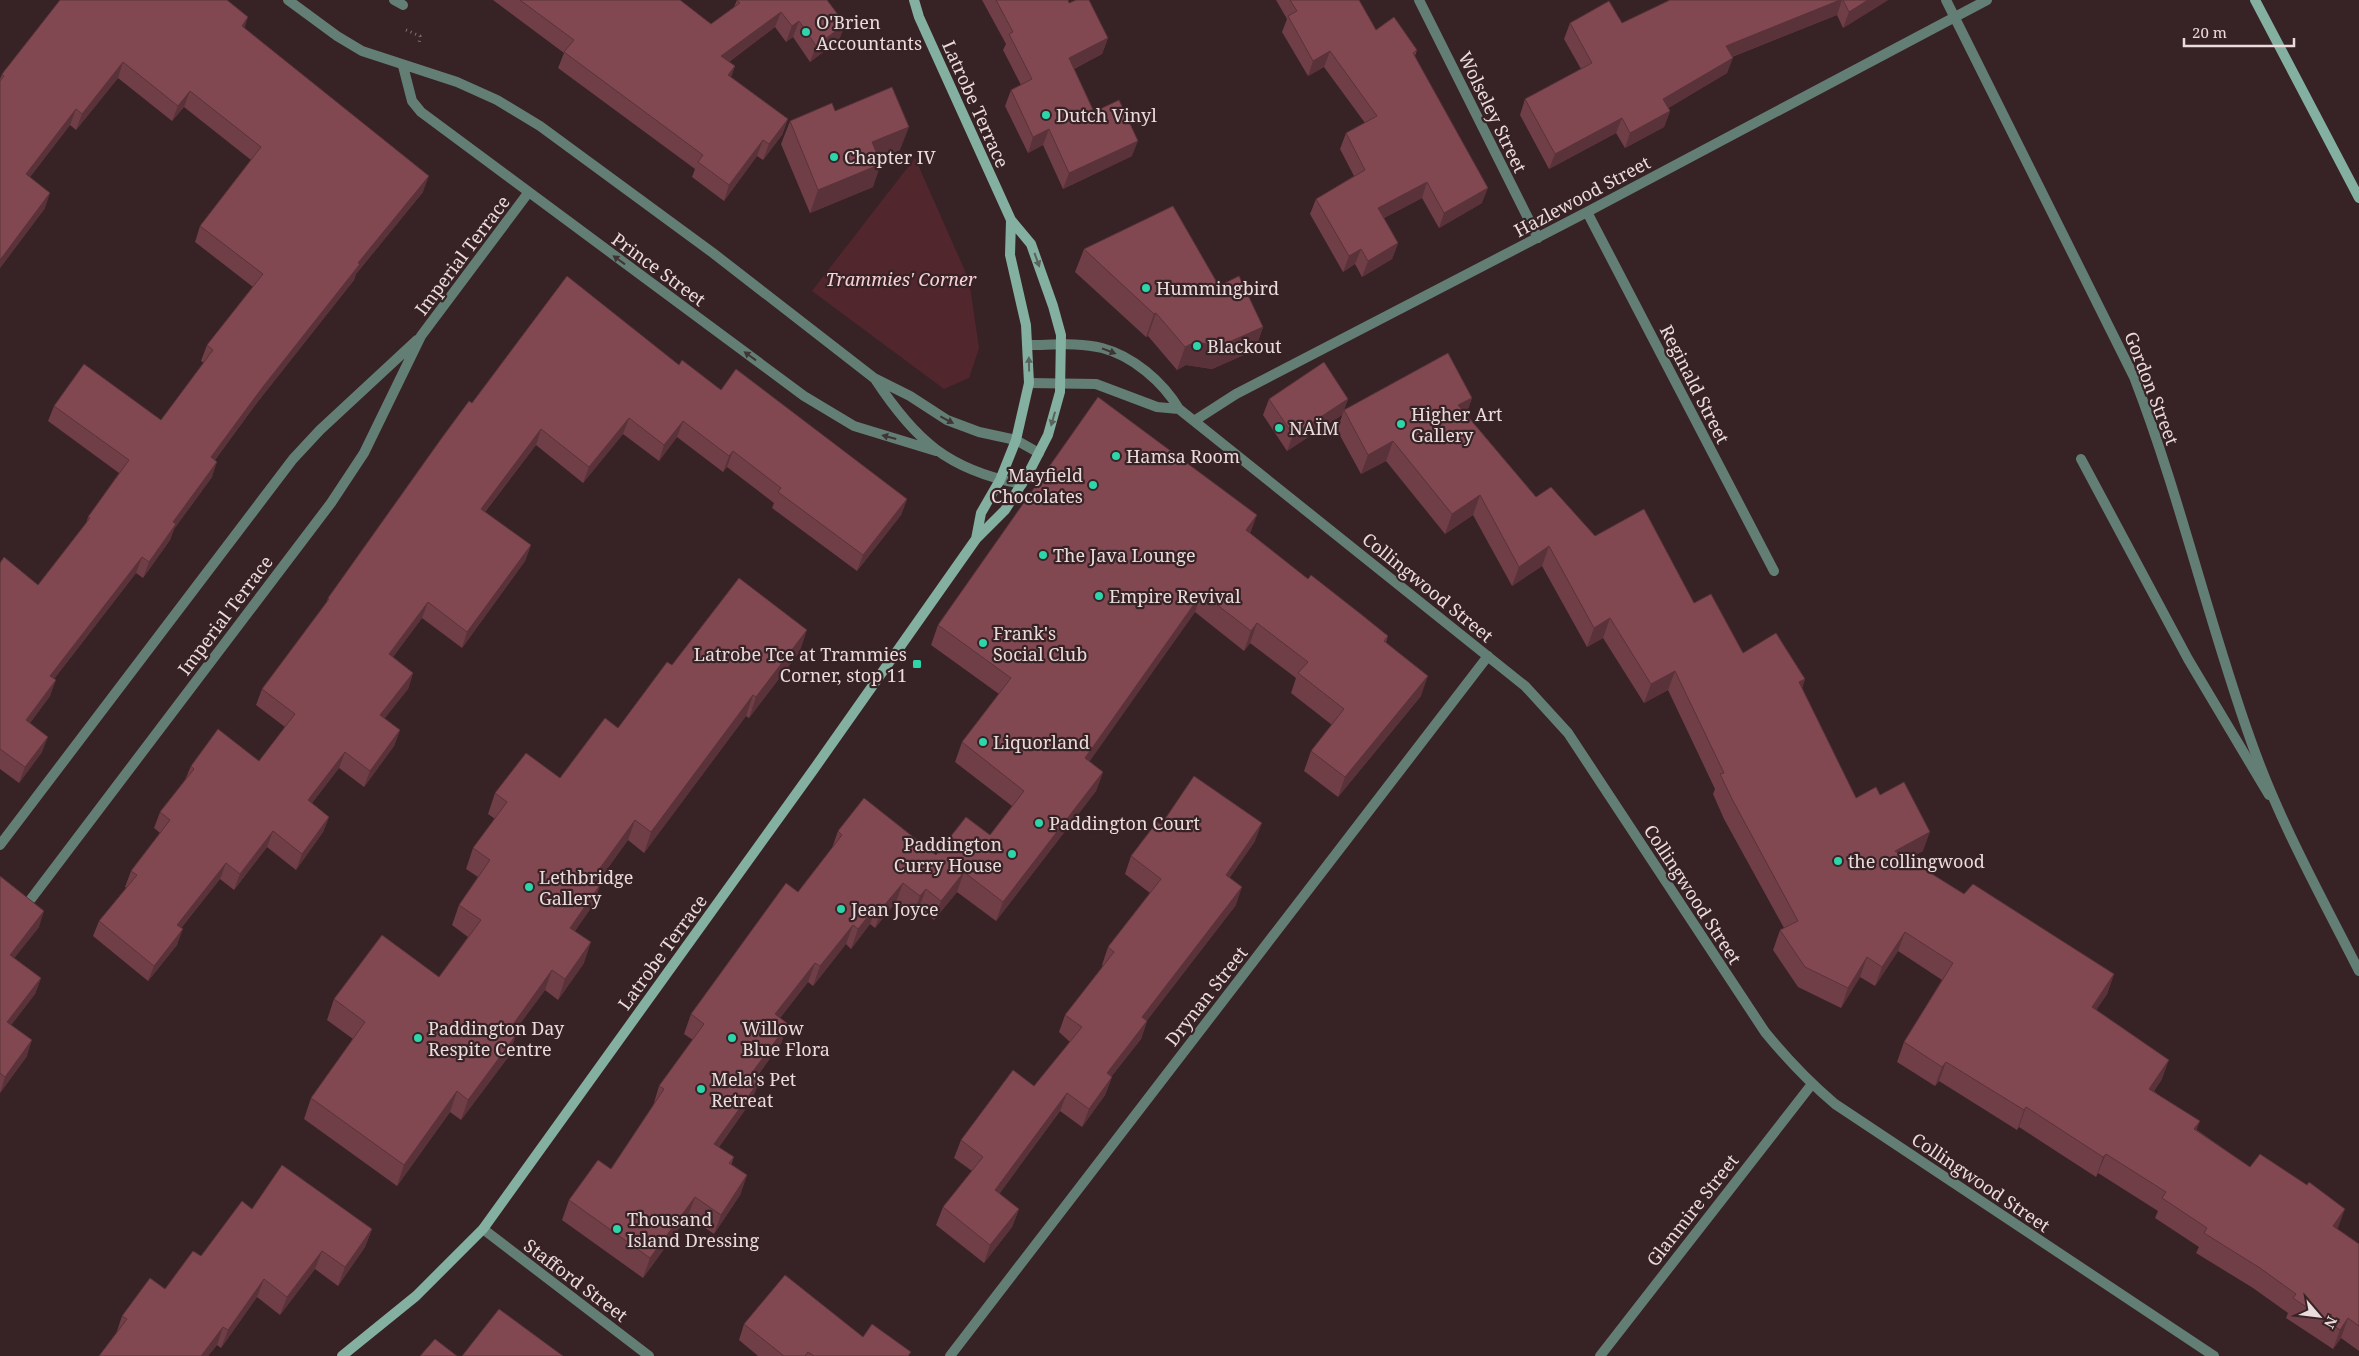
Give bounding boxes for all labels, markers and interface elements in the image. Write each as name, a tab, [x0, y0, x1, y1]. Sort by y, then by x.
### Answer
place label: O'Brien Accountants	[816, 10, 922, 55]
scale bar	[2184, 15, 2294, 47]
text: 20 m	[2192, 22, 2227, 42]
marker: O'Brien Accountants	[800, 26, 812, 38]
street label: Latrobe Terrace	[937, 37, 1015, 171]
street label: Wolseley Street	[1453, 48, 1533, 176]
place label: Dutch Vinyl	[1056, 103, 1157, 127]
marker: Dutch Vinyl	[1040, 109, 1052, 121]
place label: Chapter IV	[844, 145, 936, 169]
street label: Hazlewood Street	[1510, 150, 1654, 242]
marker: Chapter IV	[828, 151, 840, 163]
street label: Imperial Terrace	[409, 190, 515, 320]
street label: Prince Street	[607, 227, 711, 311]
one-way arrow	[1033, 253, 1041, 268]
one-way arrow	[612, 255, 626, 265]
park label: Trammies' Corner	[826, 267, 977, 291]
place label: Hummingbird	[1156, 276, 1279, 300]
marker: Hummingbird	[1140, 282, 1152, 294]
street label: Reginald Street	[1655, 321, 1735, 447]
street label: Gordon Street	[2119, 328, 2185, 448]
place label: Blackout	[1207, 334, 1282, 358]
marker: Blackout	[1191, 340, 1203, 352]
one-way arrow	[1102, 347, 1117, 355]
one-way arrow	[743, 351, 757, 361]
one-way arrow	[1025, 356, 1033, 372]
place label: Higher Art Gallery	[1411, 402, 1502, 447]
one-way arrow	[1048, 412, 1056, 427]
one-way arrow	[940, 416, 954, 424]
place label: NAÏM	[1289, 416, 1339, 440]
marker: Higher Art Gallery	[1395, 418, 1407, 430]
marker: NAÏM	[1273, 422, 1285, 434]
one-way arrow	[882, 433, 897, 441]
place label: Hamsa Room	[1126, 444, 1240, 468]
marker: Hamsa Room	[1110, 450, 1122, 462]
place label: Mayfield Chocolates	[991, 463, 1083, 508]
marker: Mayfield Chocolates	[1087, 479, 1099, 491]
street label: Collingwood Street	[1358, 527, 1498, 647]
place label: The Java Lounge	[1053, 543, 1196, 567]
marker: The Java Lounge	[1037, 549, 1049, 561]
street label: Imperial Terrace	[172, 550, 278, 680]
place label: Empire Revival	[1109, 584, 1241, 608]
marker: Empire Revival	[1093, 590, 1105, 602]
place label: Frank's Social Club	[993, 621, 1087, 666]
marker: Frank's Social Club	[977, 637, 989, 649]
place label: Latrobe Tce at Trammies Corner, stop 11	[694, 642, 907, 687]
marker: Latrobe Tce at Trammies Corner, stop 11	[911, 658, 923, 670]
place label: Liquorland	[993, 730, 1090, 754]
marker: Liquorland	[977, 736, 989, 748]
place label: Paddington Court	[1049, 811, 1200, 835]
marker: Paddington Court	[1033, 817, 1045, 829]
street label: Collingwood Street	[1639, 820, 1747, 968]
place label: Paddington Curry House	[894, 832, 1002, 877]
marker: Paddington Curry House	[1006, 848, 1018, 860]
place label: the collingwood	[1848, 849, 1985, 873]
marker: the collingwood	[1832, 855, 1844, 867]
place label: Lethbridge Gallery	[539, 865, 633, 910]
marker: Lethbridge Gallery	[523, 881, 535, 893]
street label: Latrobe Terrace	[612, 890, 712, 1014]
place label: Jean Joyce	[850, 897, 939, 921]
marker: Jean Joyce	[835, 903, 847, 915]
street label: Drynan Street	[1160, 941, 1252, 1051]
place label: Paddington Day Respite Centre	[428, 1016, 565, 1061]
place label: Willow Blue Flora	[742, 1016, 830, 1061]
marker: Paddington Day Respite Centre	[412, 1032, 424, 1044]
marker: Willow Blue Flora	[726, 1032, 738, 1044]
place label: Mela's Pet Retreat	[711, 1067, 796, 1112]
marker: Mela's Pet Retreat	[695, 1083, 707, 1095]
street label: Collingwood Street	[1907, 1127, 2055, 1237]
street label: Glanmire Street	[1641, 1149, 1743, 1271]
place label: Thousand Island Dressing	[627, 1207, 760, 1252]
marker: Thousand Island Dressing	[611, 1223, 623, 1235]
street label: Stafford Street	[519, 1233, 633, 1327]
north arrow	[2294, 1291, 2344, 1341]
text: N	[2320, 1313, 2342, 1332]

